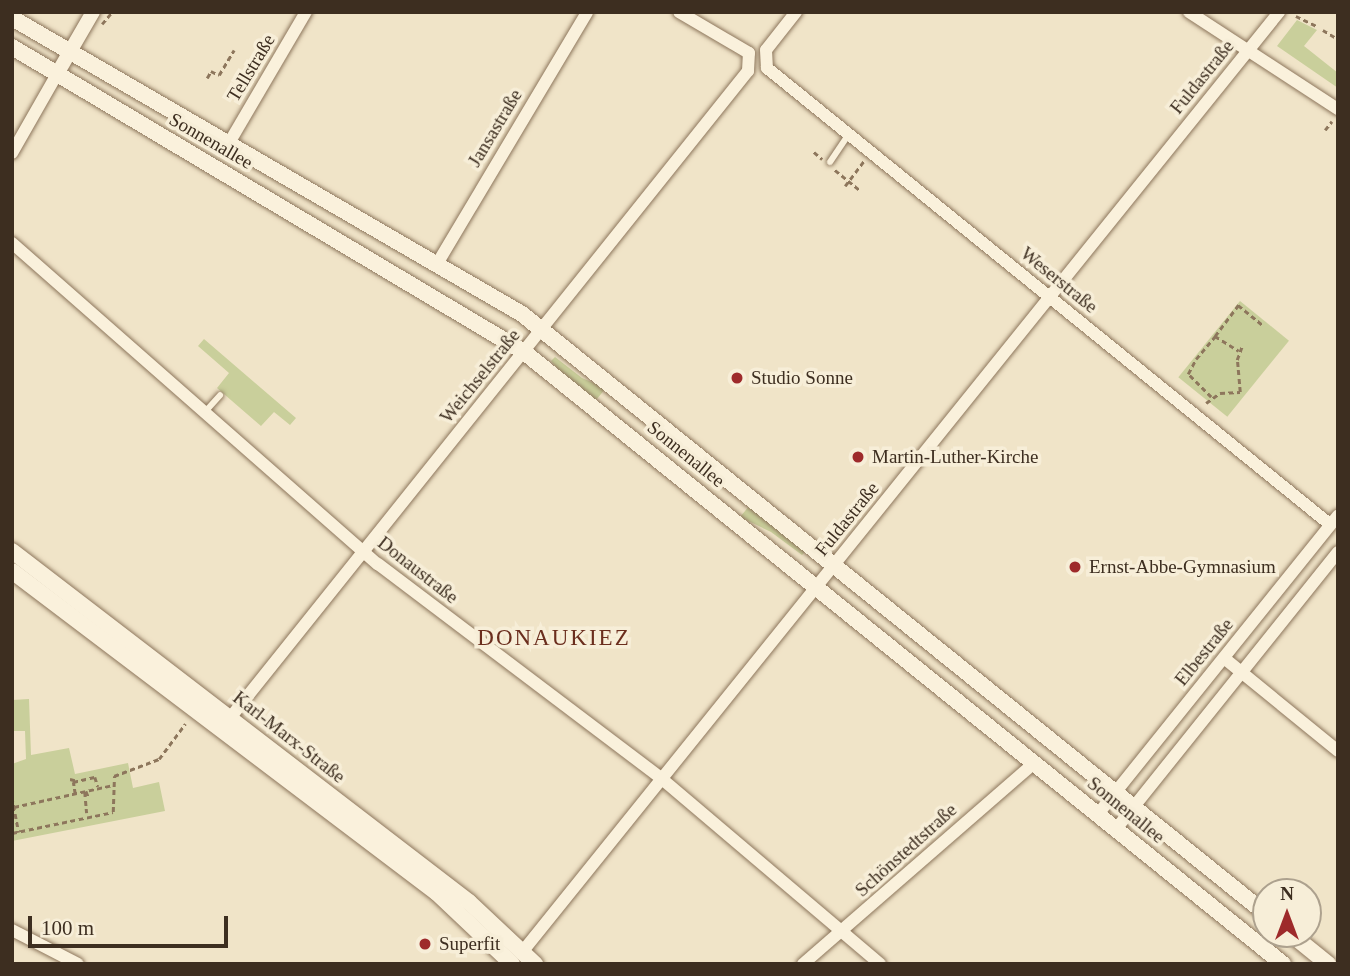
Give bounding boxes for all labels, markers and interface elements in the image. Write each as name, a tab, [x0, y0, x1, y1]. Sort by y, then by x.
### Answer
street label: Tellstraße	[222, 30, 280, 106]
street label: Fuldastraße	[1165, 35, 1239, 119]
street label: Jansastraße	[463, 85, 527, 171]
street label: Sonnenallee	[165, 108, 257, 174]
street label: Weserstraße	[1016, 242, 1102, 318]
street label: Weichselstraße	[435, 324, 525, 428]
place label: Studio Sonne	[751, 367, 853, 389]
marker: Studio Sonne	[729, 370, 745, 386]
street label: Sonnenallee	[643, 416, 729, 492]
place label: Martin-Luther-Kirche	[872, 446, 1038, 468]
marker: Martin-Luther-Kirche	[850, 449, 866, 465]
street label: Fuldastraße	[810, 477, 884, 561]
street label: Donaustraße	[373, 531, 463, 609]
place label: Ernst-Abbe-Gymnasium	[1089, 556, 1276, 578]
marker: Ernst-Abbe-Gymnasium	[1067, 559, 1083, 575]
street label: Elbestraße	[1170, 614, 1238, 690]
district label: DONAUKIEZ	[478, 624, 630, 652]
street label: Karl-Marx-Straße	[228, 686, 350, 788]
street label: Sonnenallee	[1083, 772, 1169, 848]
street label: Schönstedtstraße	[851, 798, 961, 902]
north arrow	[1252, 878, 1322, 948]
text: N	[1280, 883, 1294, 904]
scale bar	[32, 902, 231, 946]
text: 100 m	[41, 916, 94, 940]
place label: Superfit	[439, 933, 500, 955]
marker: Superfit	[417, 936, 433, 952]

